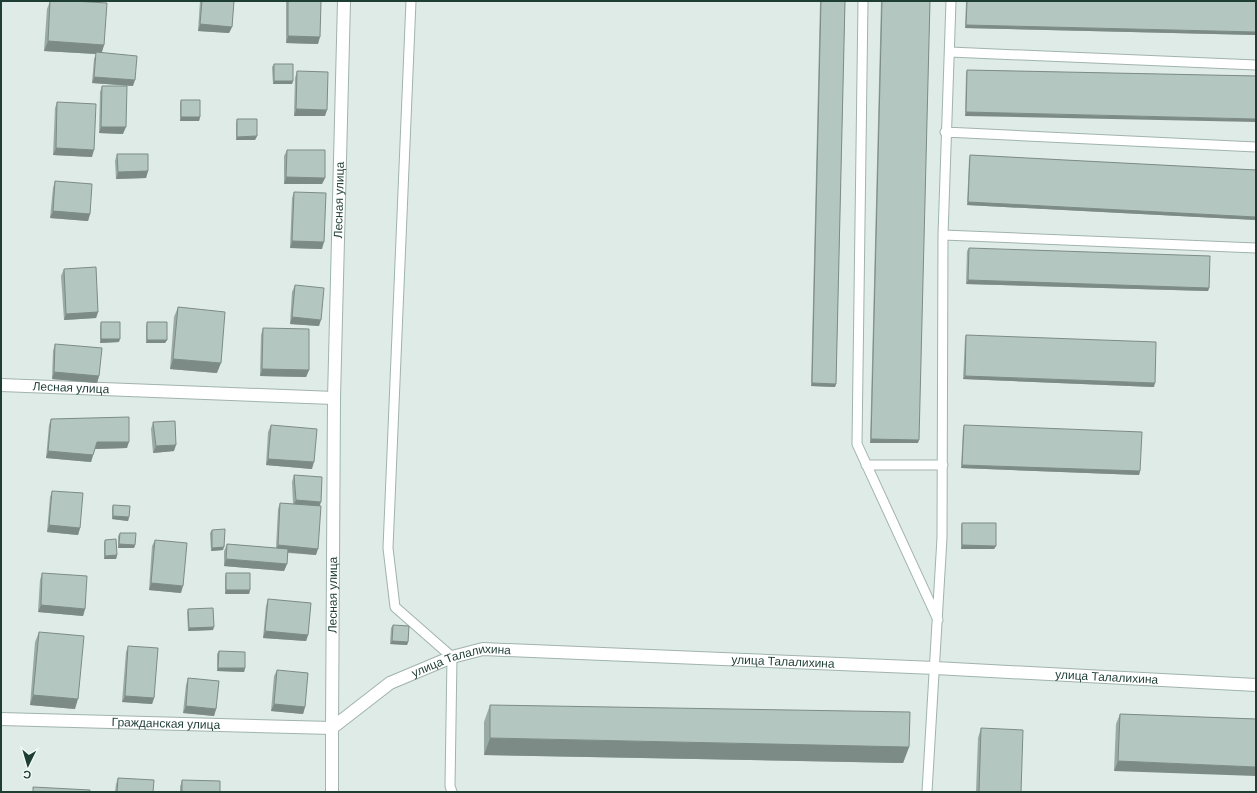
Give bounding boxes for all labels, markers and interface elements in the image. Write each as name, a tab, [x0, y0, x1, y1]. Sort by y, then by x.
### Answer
street label: Лесная улица	[330, 161, 348, 239]
street label: Лесная улица	[32, 378, 110, 397]
street label: Лесная улица	[325, 556, 341, 633]
street label: улица Талалихина	[409, 641, 512, 681]
street label: улица Талалихина	[731, 651, 835, 672]
street label: улица Талалихина	[1055, 666, 1159, 688]
street label: Гражданская улица	[111, 714, 221, 733]
north arrow	[8, 745, 48, 785]
text: С	[23, 768, 32, 782]

